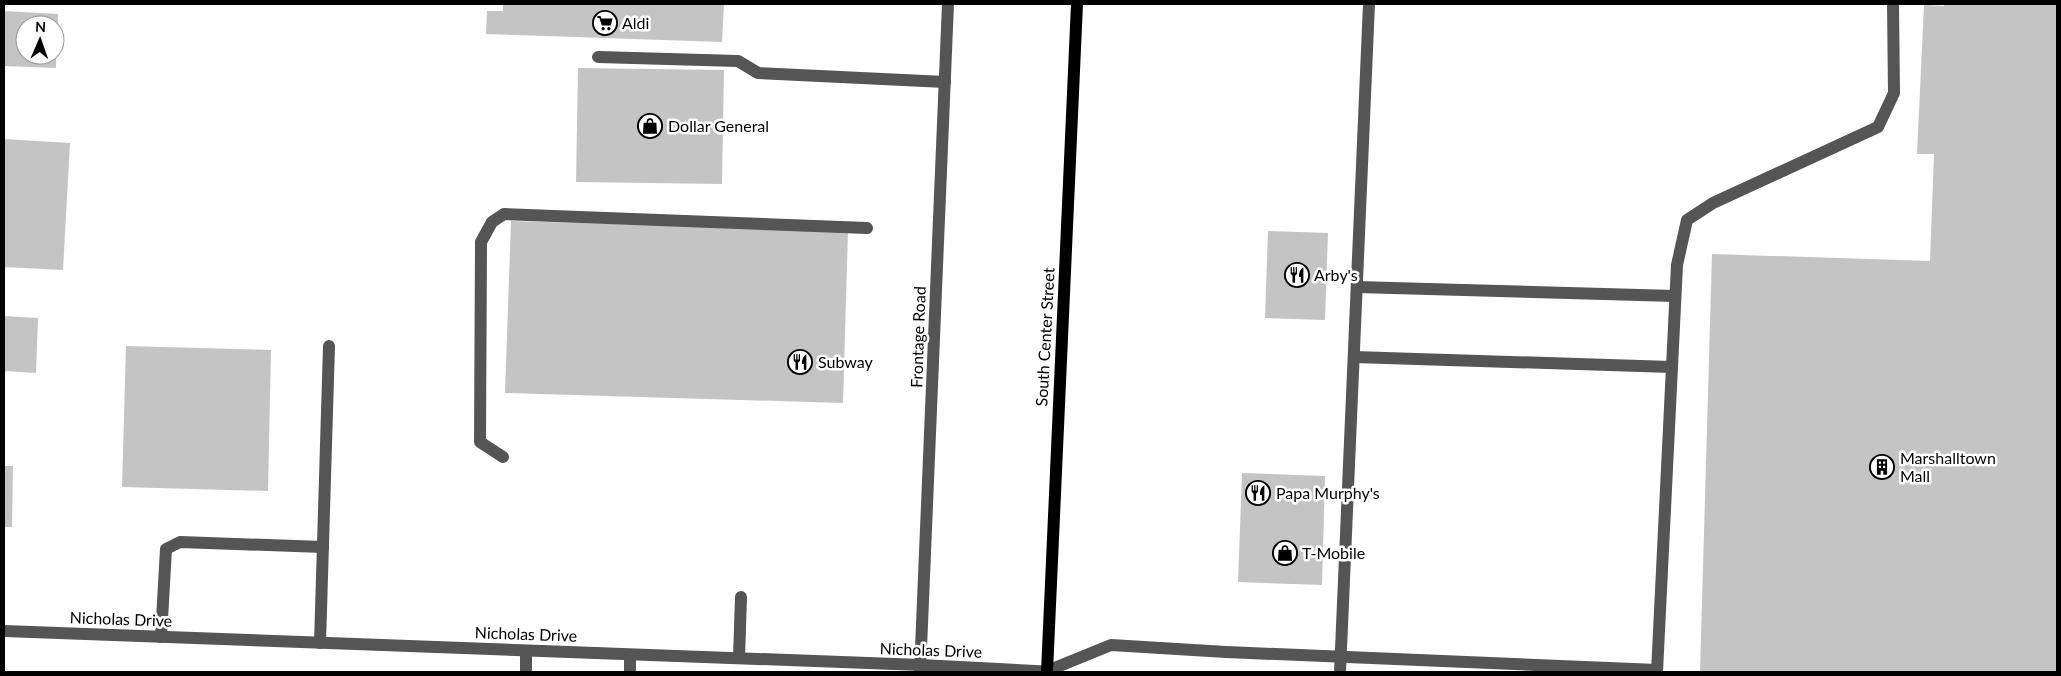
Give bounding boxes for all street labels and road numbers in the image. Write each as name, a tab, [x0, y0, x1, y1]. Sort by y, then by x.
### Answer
street label: South Center Street	[1031, 267, 1058, 407]
street label: Frontage Road	[906, 286, 929, 388]
street label: Nicholas Drive	[69, 607, 173, 630]
street label: Nicholas Drive	[474, 622, 578, 645]
street label: Nicholas Drive	[879, 638, 983, 661]

